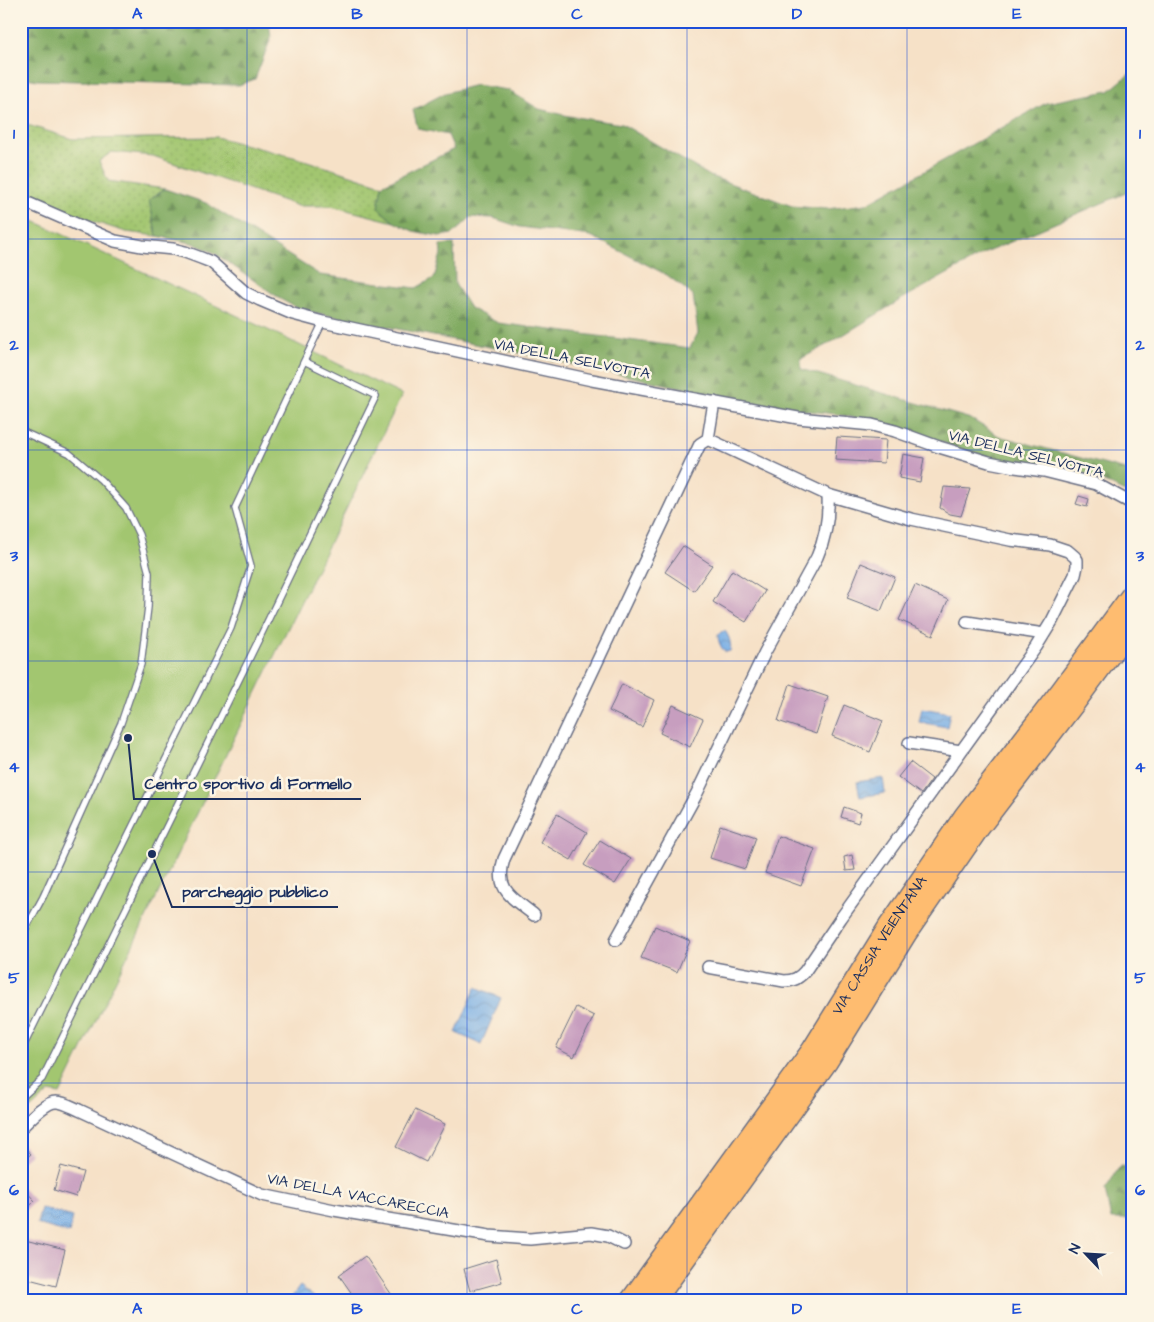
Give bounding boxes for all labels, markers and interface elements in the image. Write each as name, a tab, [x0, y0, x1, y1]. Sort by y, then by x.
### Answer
text: A	[132, 3, 143, 25]
text: B	[351, 3, 363, 25]
text: C	[571, 3, 583, 25]
text: D	[792, 3, 803, 25]
text: E	[1012, 3, 1022, 25]
text: 1	[13, 123, 16, 145]
text: 1	[1139, 123, 1142, 145]
text: 2	[8, 334, 19, 356]
street label: VIA DELLA SELVOTTA	[492, 334, 652, 385]
text: 2	[1134, 334, 1145, 356]
street label: VIA DELLA SELVOTTA	[946, 425, 1106, 484]
text: 3	[9, 545, 19, 567]
text: 3	[1135, 545, 1145, 567]
text: 4	[9, 756, 20, 778]
text: 4	[1135, 756, 1146, 778]
callout: Centro sportivo di Formello	[134, 768, 361, 799]
text: Centro sportivo di Formello	[144, 773, 353, 795]
street label: VIA CASSIA VEIENTANA	[827, 871, 932, 1019]
callout: parcheggio pubblico	[172, 876, 338, 907]
text: parcheggio pubblico	[182, 881, 329, 905]
text: 5	[8, 967, 20, 989]
text: 5	[1134, 967, 1146, 989]
street label: VIA DELLA VACCARECCIA	[265, 1168, 451, 1224]
text: 6	[9, 1179, 19, 1201]
text: 6	[1135, 1179, 1145, 1201]
north arrow	[1062, 1230, 1112, 1280]
text: N	[1064, 1241, 1086, 1257]
text: A	[132, 1298, 143, 1320]
text: B	[351, 1298, 363, 1320]
text: C	[571, 1298, 583, 1320]
text: D	[792, 1298, 803, 1320]
text: E	[1012, 1298, 1022, 1320]

